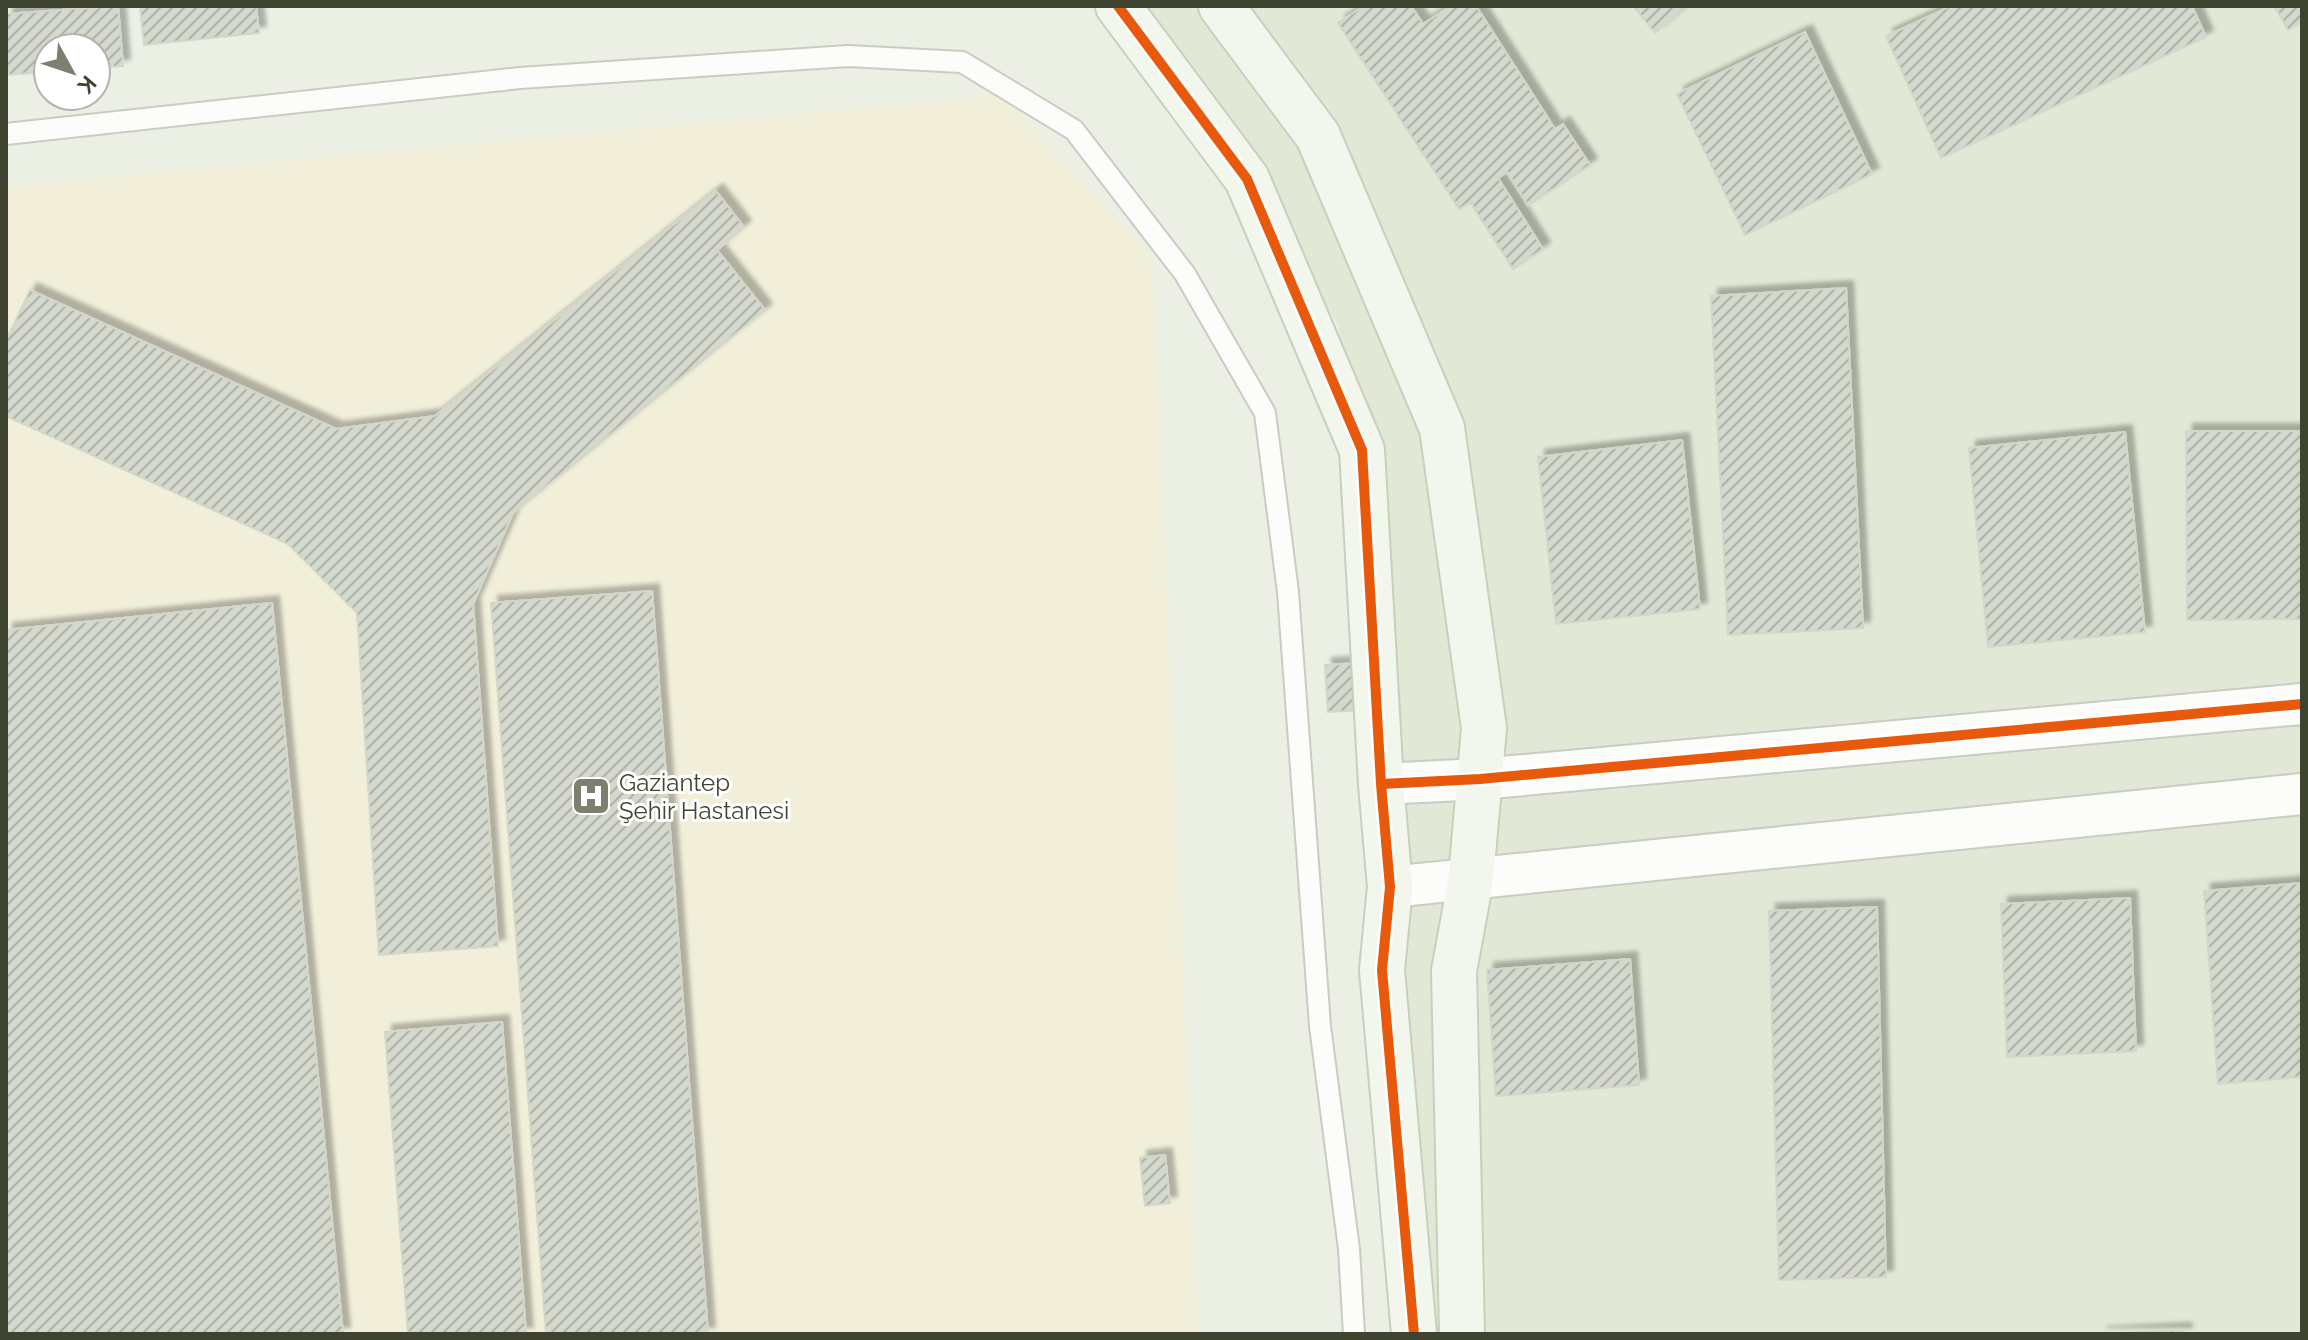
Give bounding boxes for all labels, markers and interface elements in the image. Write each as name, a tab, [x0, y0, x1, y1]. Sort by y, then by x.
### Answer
north arrow	[32, 32, 112, 112]
text: K	[72, 71, 102, 99]
place label: Gaziantep Şehir Hastanesi	[619, 768, 789, 825]
hospital icon: Gaziantep Şehir Hastanesi	[570, 775, 612, 817]

